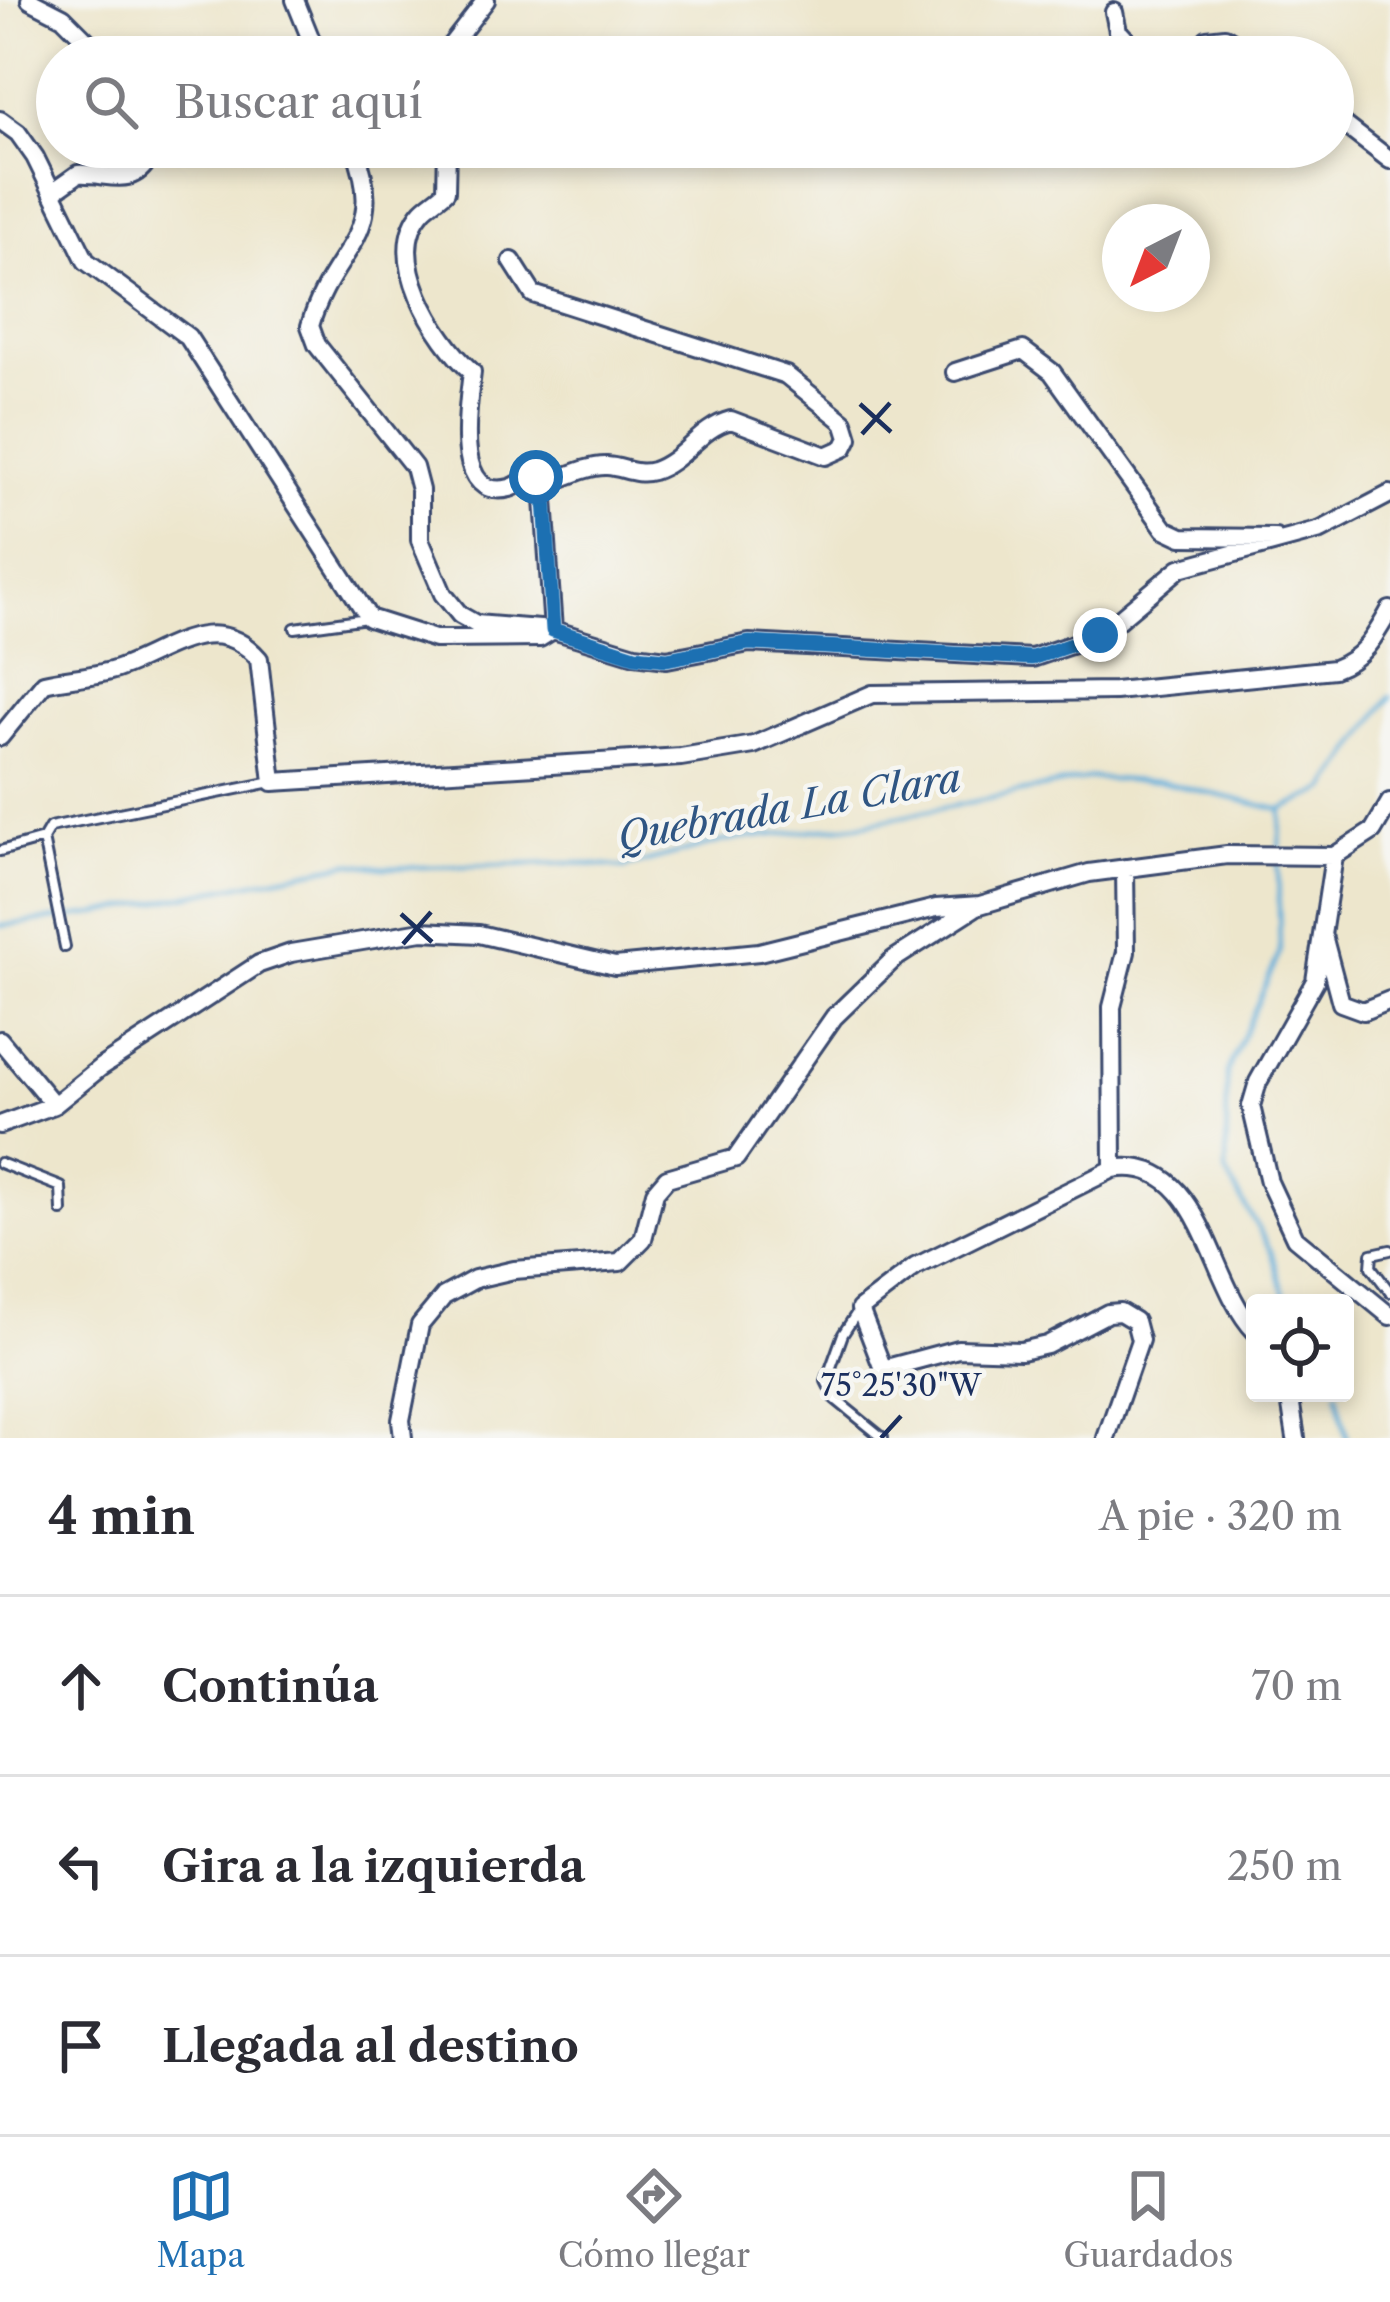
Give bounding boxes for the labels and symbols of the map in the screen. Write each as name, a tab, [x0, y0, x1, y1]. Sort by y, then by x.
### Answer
north arrow	[1102, 204, 1210, 312]
route start	[509, 450, 563, 504]
route end	[1073, 608, 1127, 662]
water label: Quebrada La Clara	[613, 753, 965, 861]
text: 75°25'30"W	[821, 1367, 982, 1404]

